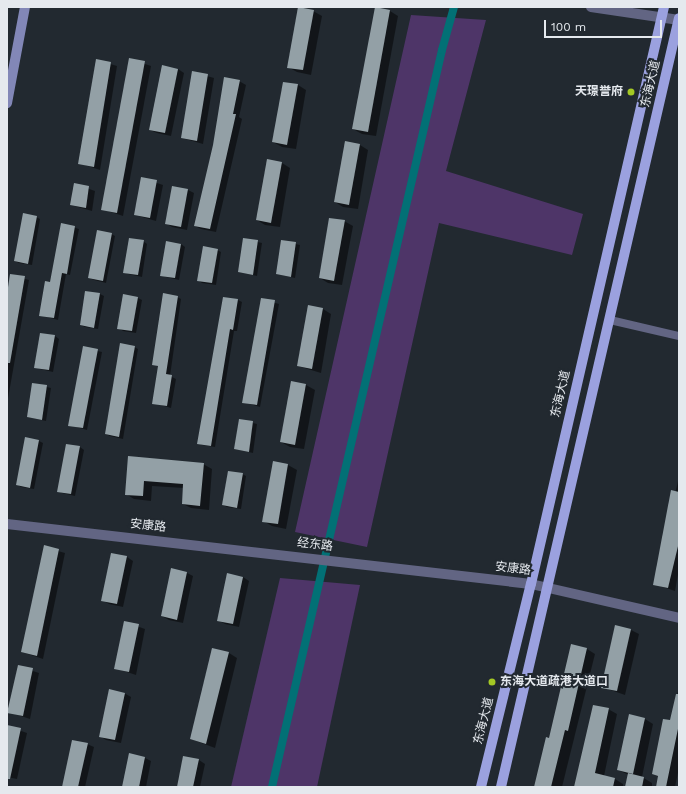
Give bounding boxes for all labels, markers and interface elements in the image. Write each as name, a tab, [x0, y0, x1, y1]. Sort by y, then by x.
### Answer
scale bar	[546, 12, 664, 38]
text: 100 m	[551, 20, 586, 34]
street label: 东海大道	[639, 59, 663, 109]
place label: 天璟誉府	[575, 85, 623, 99]
marker: 天璟誉府	[626, 87, 636, 97]
street label: 东海大道	[549, 369, 573, 419]
street label: 安康路	[129, 517, 167, 535]
street label: 经东路	[296, 536, 334, 554]
street label: 安康路	[494, 560, 532, 578]
place label: 东海大道疏港大道口	[500, 675, 608, 689]
marker: 东海大道疏港大道口	[487, 677, 497, 687]
street label: 东海大道	[471, 696, 497, 746]

